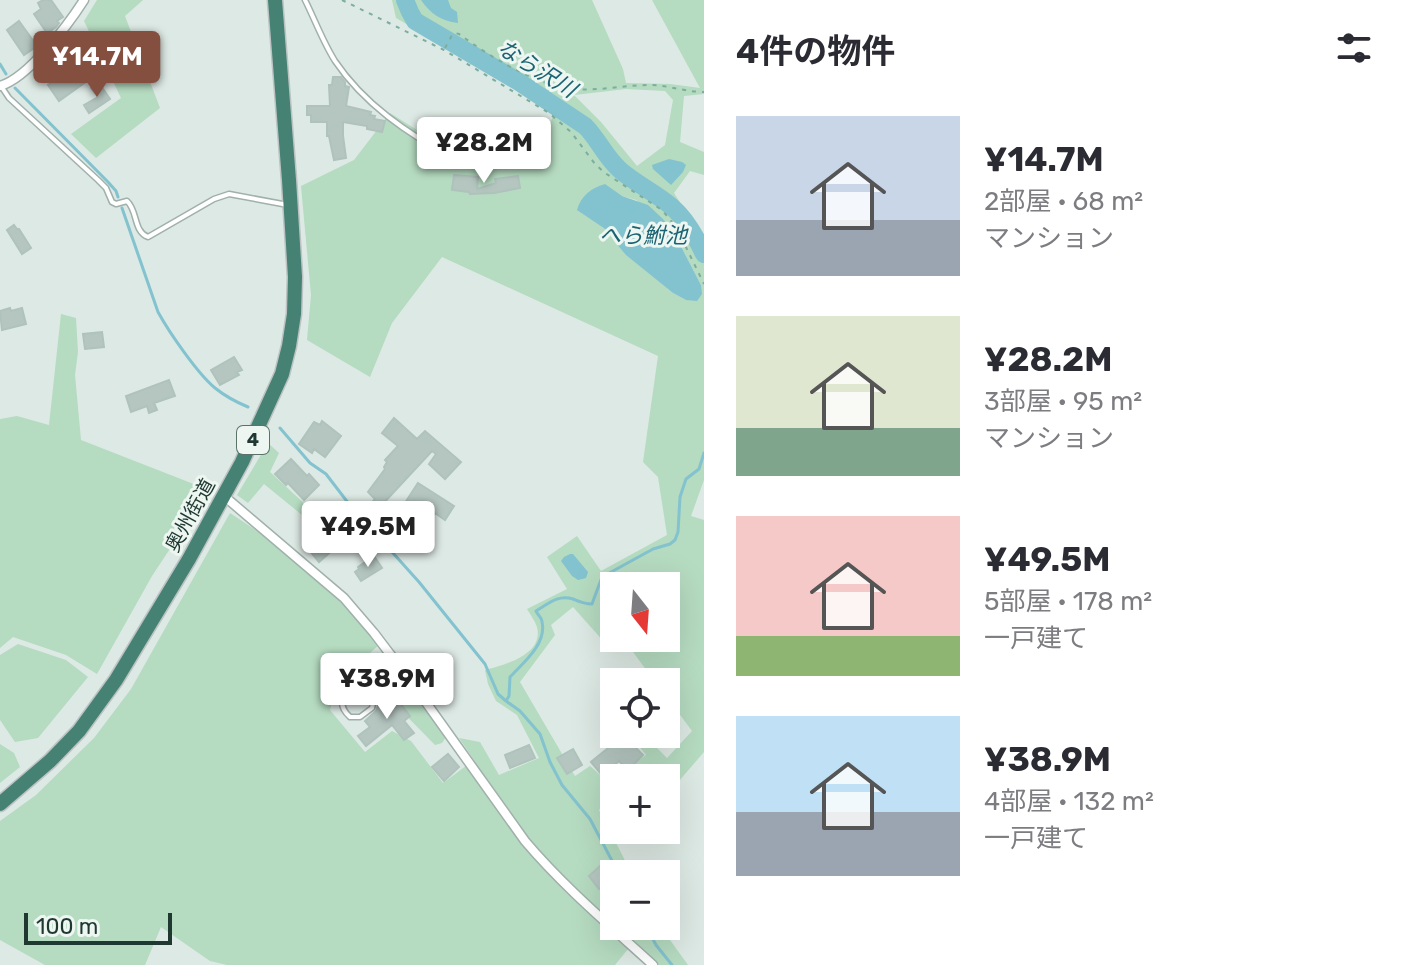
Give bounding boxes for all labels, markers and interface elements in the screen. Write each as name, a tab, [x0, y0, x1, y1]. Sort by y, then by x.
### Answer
icon: filters	[1332, 26, 1376, 70]
pin: ¥14.7M	[32, 31, 162, 99]
text: 4件の物件	[736, 31, 895, 72]
water label: なら沢川	[492, 34, 583, 104]
text: ¥14.7M	[51, 41, 143, 72]
pin: ¥28.2M	[419, 117, 549, 185]
text: ¥28.2M	[435, 127, 533, 158]
text: ¥14.7M	[984, 139, 1104, 180]
icon: home	[800, 148, 896, 244]
text: 2部屋 · 68 m²	[984, 186, 1143, 217]
water label: へら鮒池	[599, 222, 689, 249]
text: マンション	[984, 223, 1114, 254]
text: ¥28.2M	[984, 339, 1112, 380]
icon: home	[800, 348, 896, 444]
text: 3部屋 · 95 m²	[984, 386, 1142, 417]
text: マンション	[984, 423, 1114, 454]
road number: 4	[237, 426, 269, 454]
street label: 奥州街道	[160, 474, 220, 556]
pin: ¥49.5M	[303, 501, 433, 569]
text: ¥49.5M	[320, 511, 416, 542]
text: ¥49.5M	[984, 539, 1110, 580]
icon: home	[800, 548, 896, 644]
north arrow	[600, 572, 680, 652]
map controls	[600, 572, 680, 940]
text: 5部屋 · 178 m²	[984, 586, 1152, 617]
text: 一戸建て	[984, 623, 1088, 654]
pin: ¥38.9M	[322, 653, 452, 721]
text: ¥38.9M	[338, 663, 436, 694]
button: locate	[600, 668, 680, 748]
text: ¥38.9M	[984, 739, 1111, 780]
icon: home	[800, 748, 896, 844]
button: +	[600, 764, 680, 844]
text: 4部屋 · 132 m²	[984, 786, 1154, 817]
text: 一戸建て	[984, 823, 1088, 854]
button: −	[600, 860, 680, 940]
scale bar	[24, 909, 172, 945]
text: 100 m	[36, 913, 98, 940]

